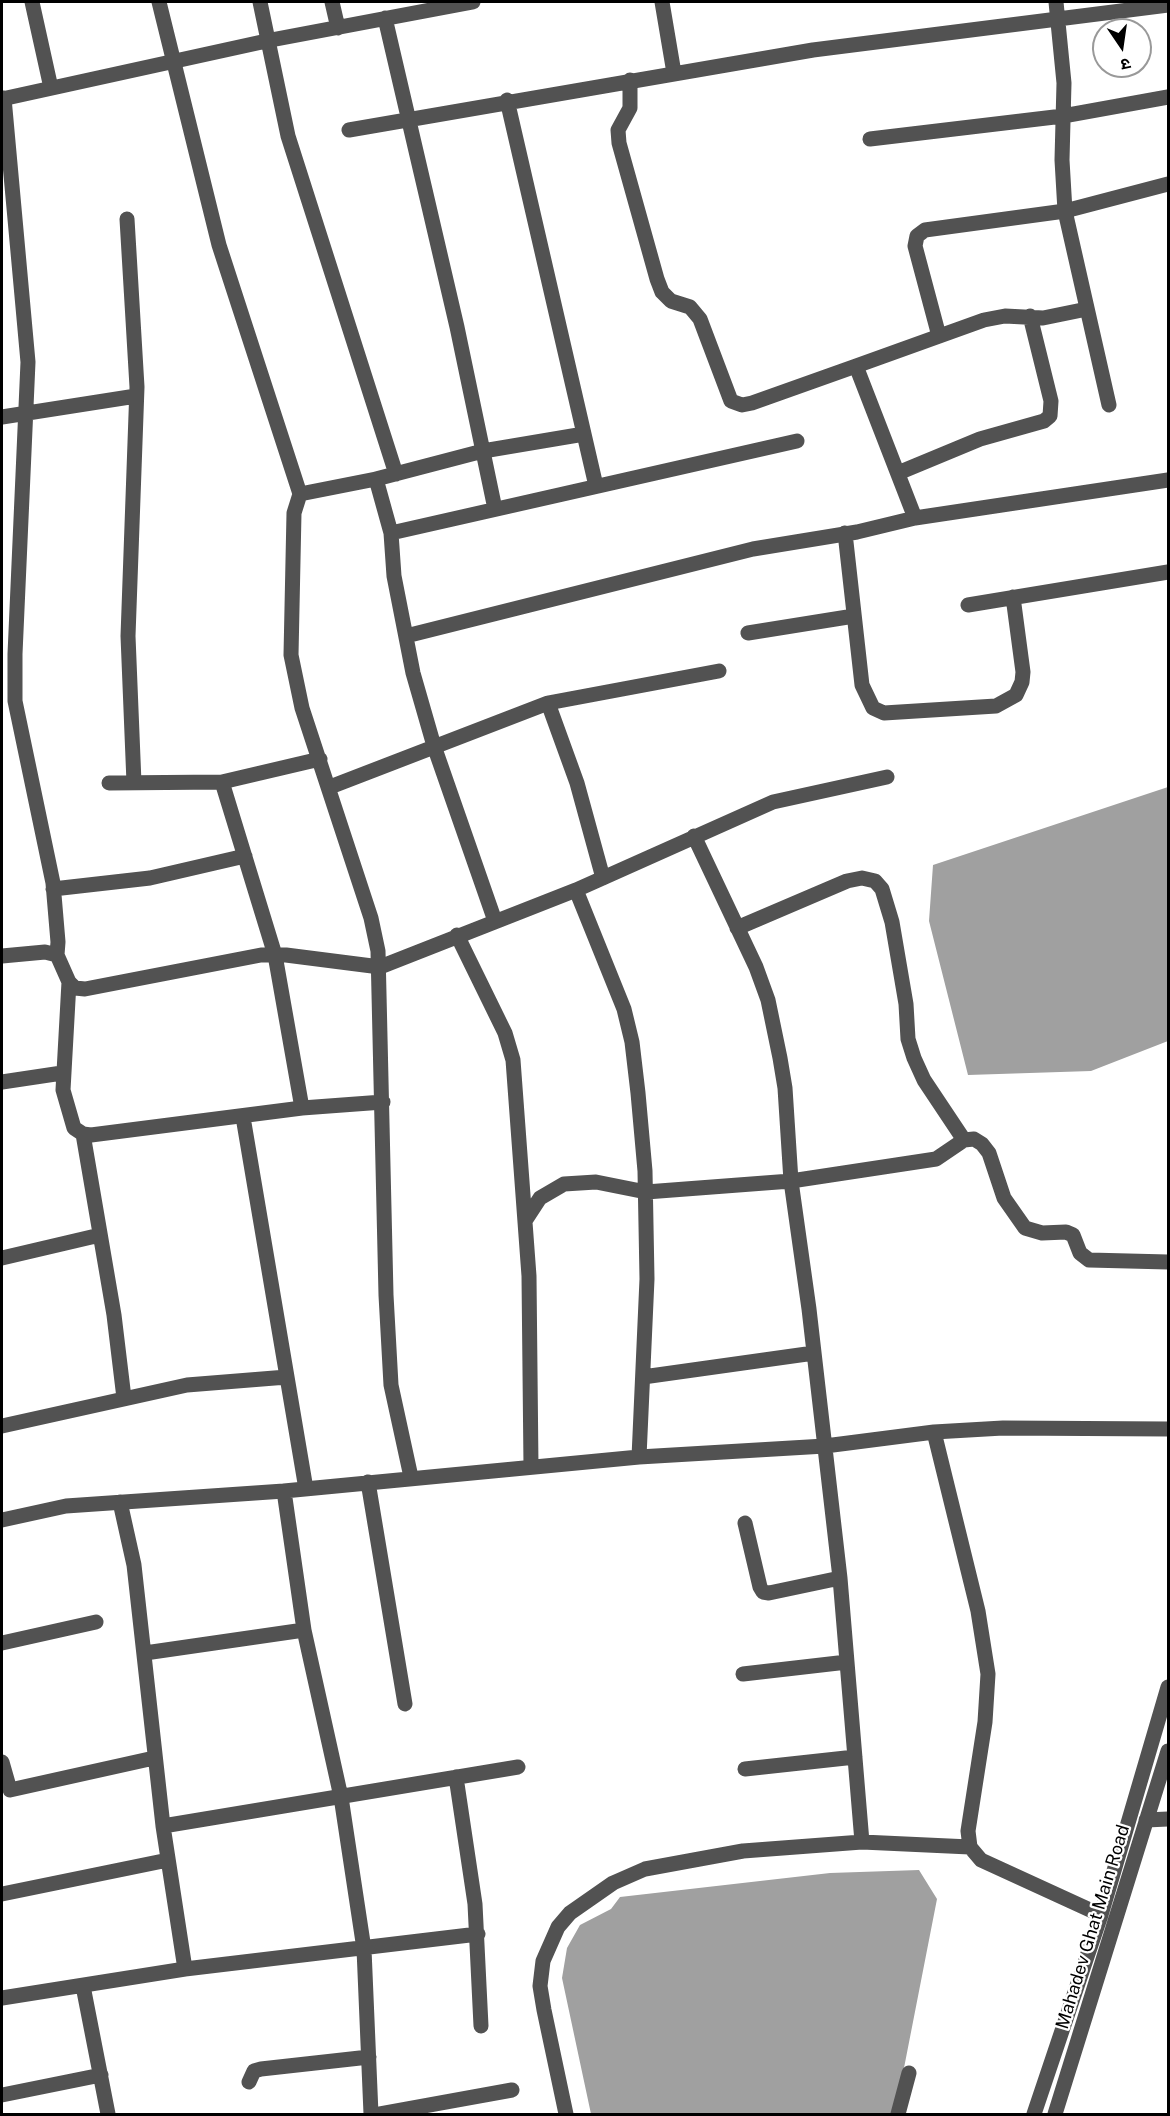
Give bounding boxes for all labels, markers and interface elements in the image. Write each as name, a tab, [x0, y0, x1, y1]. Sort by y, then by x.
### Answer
north arrow	[1092, 18, 1152, 78]
text: उ	[1119, 54, 1132, 74]
street label: Mahadev Ghat Main Road	[1052, 1822, 1134, 2032]

